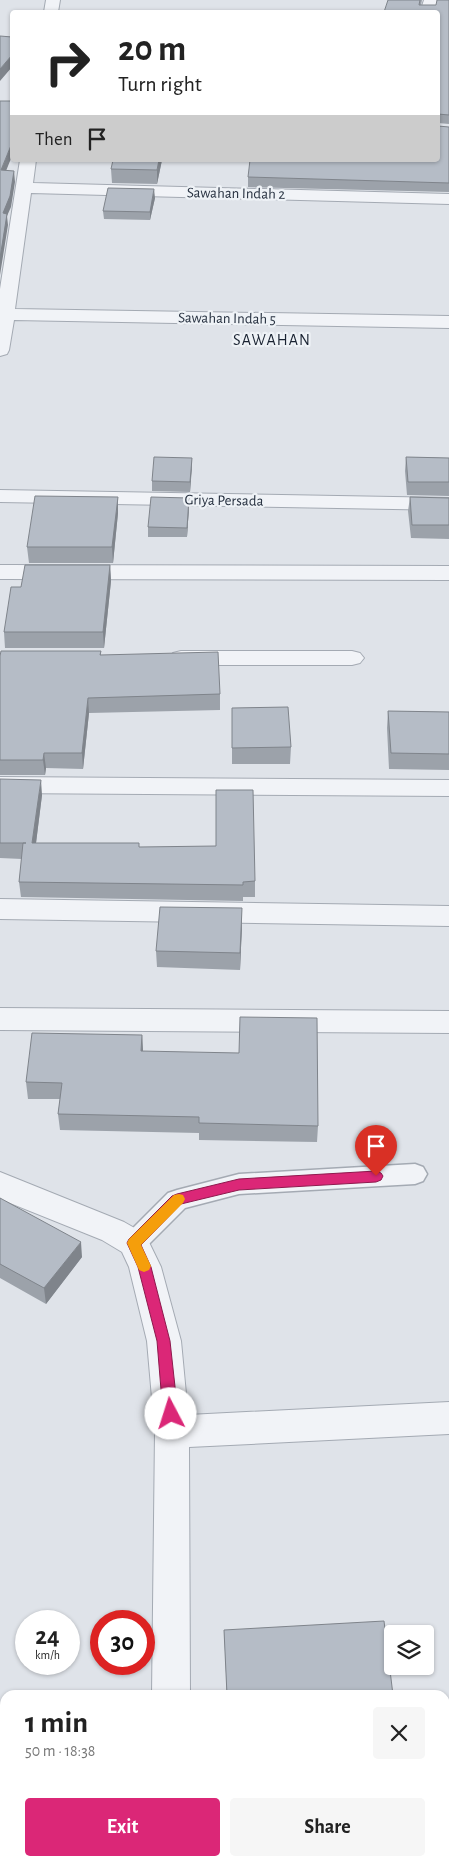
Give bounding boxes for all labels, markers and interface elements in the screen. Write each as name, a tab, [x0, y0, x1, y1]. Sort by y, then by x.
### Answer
icon: right	[35, 30, 100, 95]
text: 20 m	[118, 32, 186, 67]
text: Turn right	[118, 73, 202, 95]
icon: arrive	[83, 125, 111, 153]
text: Then	[35, 130, 73, 149]
street label: Sawahan Indah 2	[187, 185, 286, 202]
street label: Sawahan Indah 5	[178, 310, 276, 327]
district label: SAWAHAN	[233, 332, 311, 348]
street label: Griya Persada	[184, 492, 264, 509]
pin	[355, 1125, 397, 1176]
icon: arrive	[362, 1132, 390, 1160]
position arrow	[144, 1387, 196, 1439]
speed limit sign: 30	[90, 1610, 155, 1675]
text: 24	[35, 1624, 60, 1649]
map controls	[384, 1625, 434, 1675]
button: layers	[384, 1625, 434, 1675]
text: km/h	[35, 1649, 60, 1661]
button: close	[373, 1707, 425, 1759]
text: 1 min	[25, 1708, 88, 1738]
text: 50 m · 18:38	[25, 1743, 95, 1759]
button: Exit	[25, 1798, 220, 1856]
button: Share	[230, 1798, 425, 1856]

